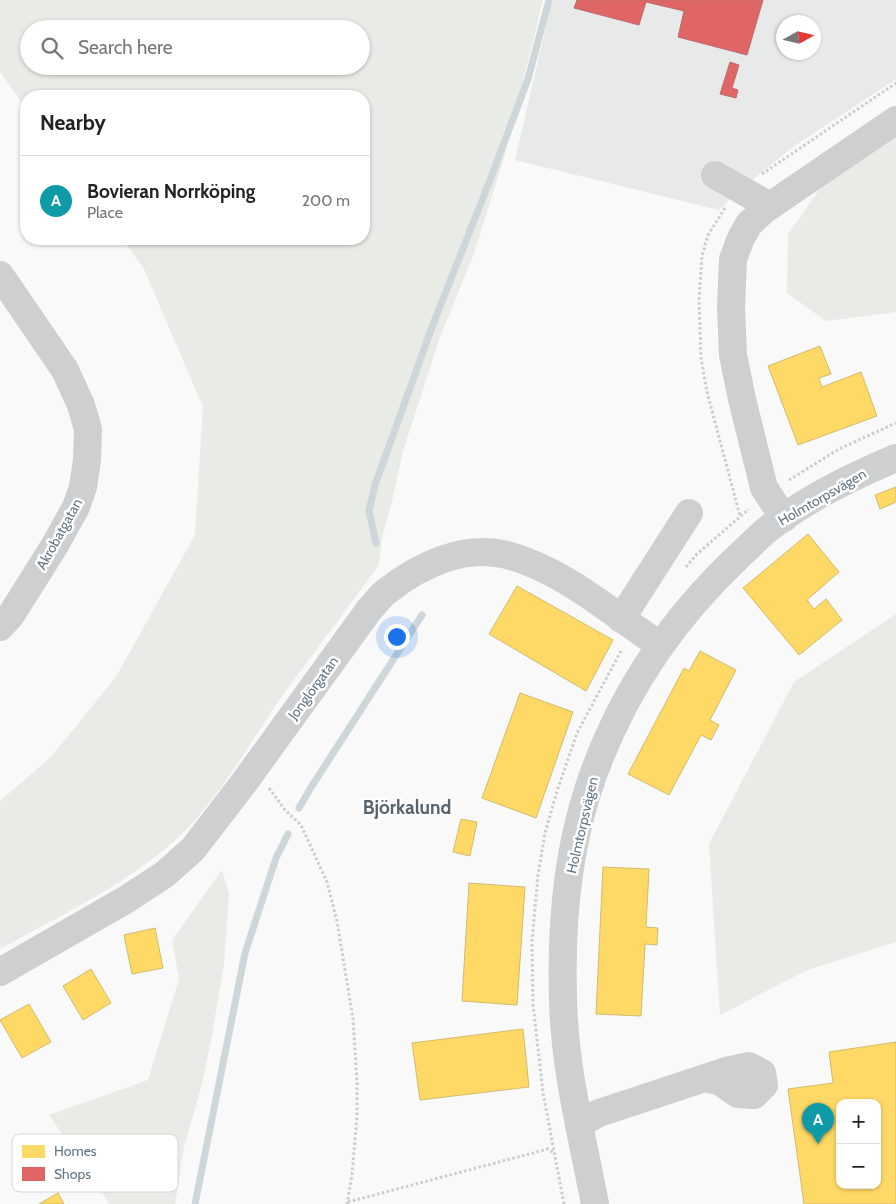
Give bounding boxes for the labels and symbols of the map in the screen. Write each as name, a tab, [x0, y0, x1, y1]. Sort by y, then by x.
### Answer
north arrow	[776, 15, 821, 60]
street label: Holmtorpsvägen	[775, 464, 869, 529]
street label: Akrobatgatan	[32, 495, 86, 573]
your location	[384, 624, 410, 650]
street label: Jonglörgatan	[283, 653, 342, 724]
street label: Holmtorpsvägen	[562, 775, 602, 875]
district label: Björkalund	[363, 796, 451, 819]
pin: A	[802, 1103, 834, 1144]
legend	[12, 1134, 178, 1192]
text: Homes	[54, 1142, 97, 1160]
text: Shops	[54, 1165, 91, 1183]

